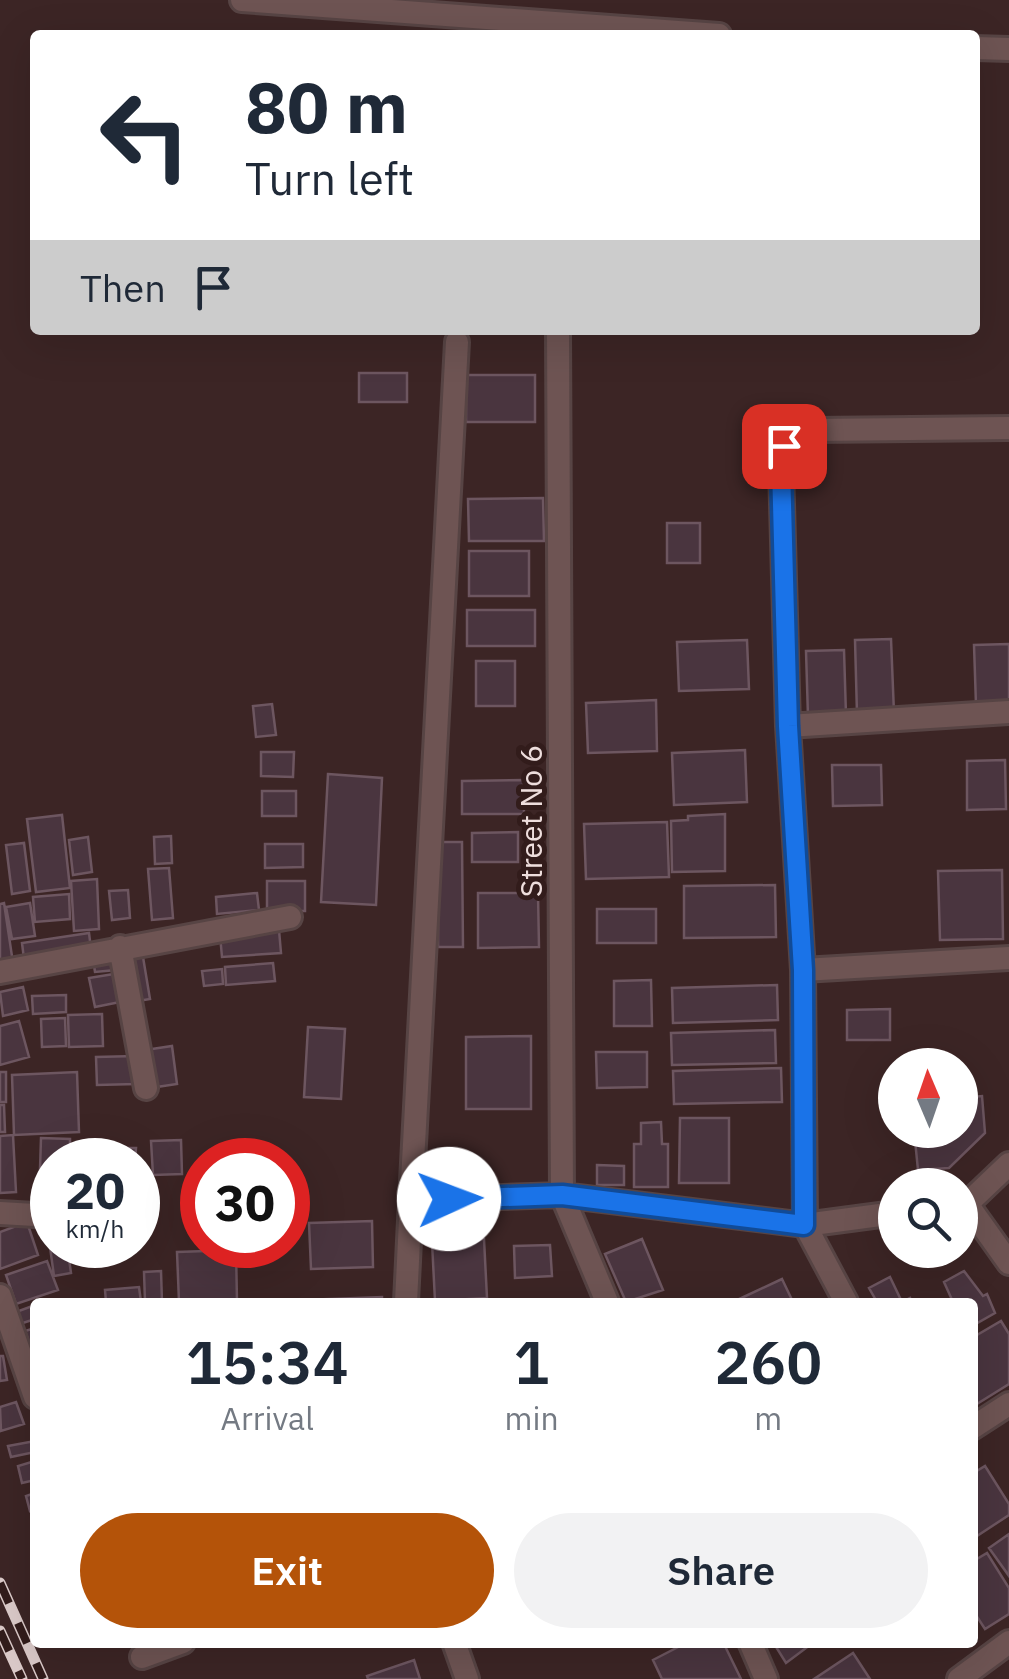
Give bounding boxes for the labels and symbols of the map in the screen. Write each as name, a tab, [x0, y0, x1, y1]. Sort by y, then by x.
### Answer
pin	[742, 404, 827, 489]
street label: Street No 6	[511, 745, 550, 897]
north arrow	[878, 1048, 978, 1148]
speed limit sign: 30	[180, 1138, 310, 1268]
position arrow	[397, 1147, 501, 1251]

